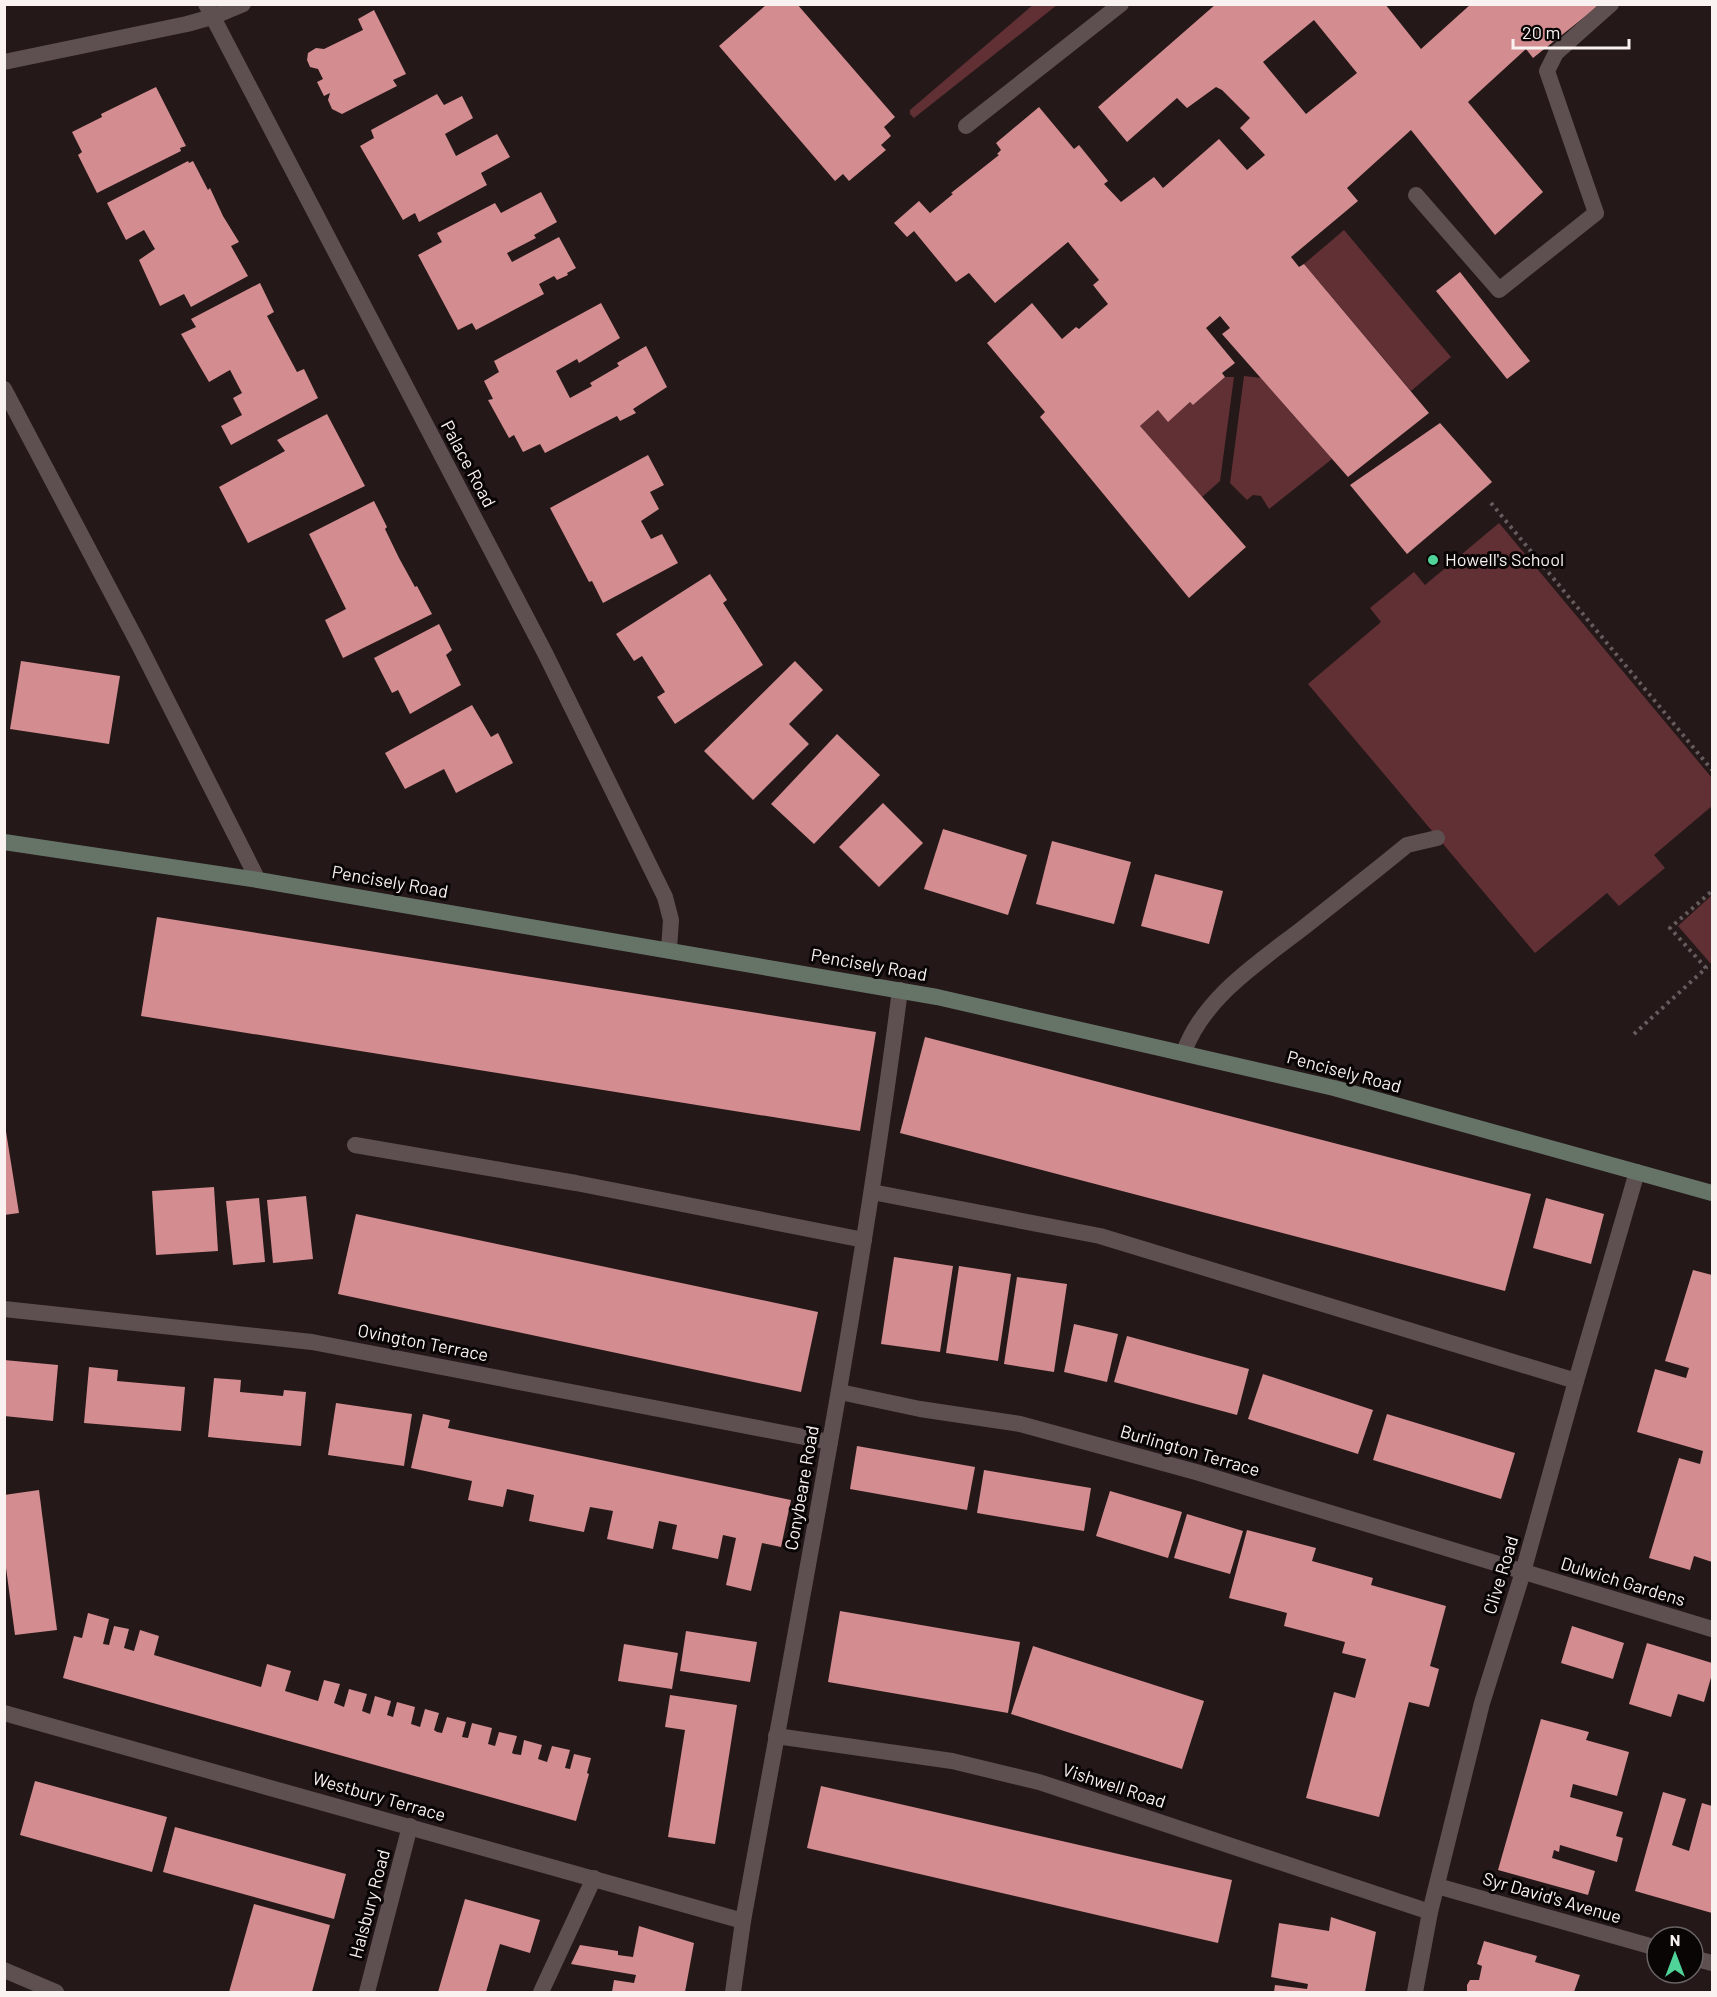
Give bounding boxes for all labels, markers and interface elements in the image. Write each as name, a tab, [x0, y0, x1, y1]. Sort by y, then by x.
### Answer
scale bar	[1513, 12, 1628, 50]
text: 20 m	[1522, 21, 1560, 43]
street label: Palace Road	[437, 416, 501, 511]
place label: Howell's School	[1445, 548, 1564, 570]
marker: Howell's School	[1426, 553, 1440, 567]
street label: Pencisely Road	[330, 860, 450, 902]
street label: Pencisely Road	[809, 943, 929, 985]
street label: Pencisely Road	[1285, 1045, 1404, 1097]
street label: Ovington Terrace	[356, 1319, 490, 1365]
street label: Burlington Terrace	[1118, 1420, 1263, 1481]
street label: Conybeare Road	[779, 1424, 823, 1552]
street label: Clive Road	[1478, 1533, 1522, 1617]
street label: Dulwich Gardens	[1558, 1552, 1688, 1610]
street label: Vishwell Road	[1060, 1758, 1169, 1812]
street label: Westbury Terrace	[310, 1766, 448, 1826]
street label: Halsbury Road	[344, 1847, 394, 1961]
street label: Syr David's Avenue	[1480, 1867, 1624, 1927]
north arrow	[1645, 1925, 1705, 1985]
text: N	[1670, 1930, 1680, 1949]

